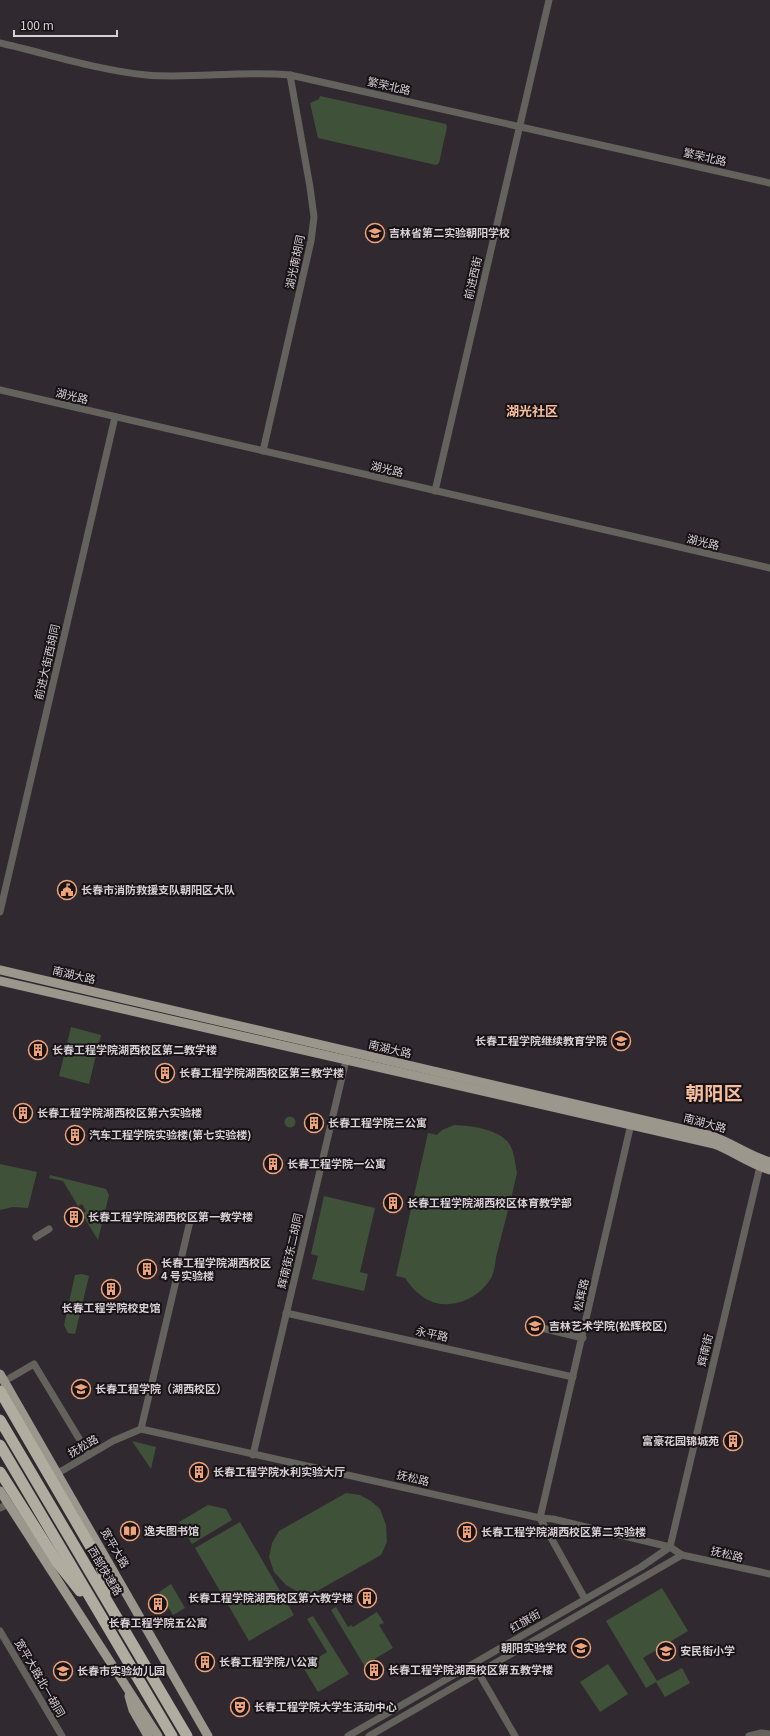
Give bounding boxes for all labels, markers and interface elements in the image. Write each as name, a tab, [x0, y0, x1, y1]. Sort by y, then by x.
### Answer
scale bar	[14, 12, 117, 38]
text: 100 m	[20, 16, 54, 33]
street label: 繁荣北路	[366, 72, 412, 98]
street label: 繁荣北路	[682, 143, 728, 169]
school or university icon: 吉林省第二实验朝阳学校	[364, 222, 386, 244]
place label: 吉林省第二实验朝阳学校	[389, 224, 510, 240]
street label: 湖光南胡同	[280, 233, 308, 290]
street label: 前进西街	[459, 255, 485, 301]
street label: 湖光路	[54, 384, 90, 407]
district label: 湖光社区	[506, 401, 558, 420]
street label: 湖光路	[369, 457, 405, 480]
street label: 湖光路	[685, 530, 721, 553]
street label: 前进大街西胡同	[30, 622, 62, 701]
public building icon: 长春市消防救援支队朝阳区大队	[56, 879, 78, 901]
place label: 长春市消防救援支队朝阳区大队	[81, 881, 235, 897]
street label: 南湖大路	[51, 961, 97, 987]
school or university icon: 长春工程学院继续教育学院	[610, 1030, 632, 1052]
place label: 长春工程学院继续教育学院	[475, 1032, 607, 1048]
street label: 南湖大路	[367, 1035, 413, 1061]
building icon: 长春工程学院湖西校区第二教学楼	[27, 1039, 49, 1061]
place label: 长春工程学院湖西校区第二教学楼	[52, 1041, 217, 1057]
building icon: 长春工程学院湖西校区第三教学楼	[154, 1062, 176, 1084]
place label: 长春工程学院湖西校区第三教学楼	[179, 1064, 344, 1080]
district label: 朝阳区	[685, 1078, 743, 1105]
building icon: 长春工程学院湖西校区第六实验楼	[12, 1102, 34, 1124]
place label: 长春工程学院湖西校区第六实验楼	[37, 1104, 202, 1120]
street label: 南湖大路	[682, 1109, 729, 1135]
building icon: 长春工程学院三公寓	[303, 1112, 325, 1134]
place label: 长春工程学院三公寓	[328, 1114, 427, 1130]
building icon: 汽车工程学院实验楼(第七实验楼)	[64, 1124, 86, 1146]
place label: 汽车工程学院实验楼(第七实验楼)	[89, 1126, 251, 1142]
building icon: 长春工程学院一公寓	[262, 1153, 284, 1175]
place label: 长春工程学院一公寓	[287, 1155, 386, 1171]
building icon: 长春工程学院湖西校区体育教学部	[382, 1192, 404, 1214]
place label: 长春工程学院湖西校区体育教学部	[407, 1194, 572, 1210]
building icon: 长春工程学院湖西校区第一教学楼	[63, 1206, 85, 1228]
place label: 长春工程学院湖西校区第一教学楼	[88, 1208, 253, 1224]
street label: 辉南街东二胡同	[273, 1211, 305, 1290]
place label: 长春工程学院湖西校区 4 号实验楼	[161, 1254, 271, 1283]
building icon: 长春工程学院湖西校区 4 号实验楼	[136, 1258, 158, 1280]
street label: 松辉路	[569, 1277, 592, 1313]
building icon: 长春工程学院校史馆	[100, 1278, 122, 1300]
place label: 长春工程学院校史馆	[62, 1299, 161, 1315]
school or university icon: 吉林艺术学院(松辉校区)	[524, 1315, 546, 1337]
place label: 吉林艺术学院(松辉校区)	[549, 1317, 667, 1333]
street label: 永平路	[414, 1322, 450, 1344]
street label: 辉南街	[693, 1332, 716, 1368]
school or university icon: 长春工程学院（湖西校区）	[70, 1378, 92, 1400]
place label: 长春工程学院（湖西校区）	[95, 1380, 227, 1396]
street label: 抚松路	[64, 1430, 101, 1460]
building icon: 富豪花园锦城苑	[722, 1430, 744, 1452]
place label: 富豪花园锦城苑	[642, 1432, 719, 1448]
building icon: 长春工程学院水利实验大厅	[188, 1461, 210, 1483]
place label: 长春工程学院水利实验大厅	[213, 1463, 345, 1479]
street label: 抚松路	[395, 1466, 431, 1489]
library icon: 逸夫图书馆	[119, 1520, 141, 1542]
building icon: 长春工程学院湖西校区第二实验楼	[456, 1521, 478, 1543]
place label: 逸夫图书馆	[144, 1522, 199, 1538]
place label: 长春工程学院湖西校区第二实验楼	[481, 1523, 646, 1539]
street label: 宽平大路	[98, 1524, 134, 1571]
street label: 抚松路	[709, 1542, 745, 1565]
street label: 西部快速路	[85, 1543, 127, 1598]
building icon: 长春工程学院湖西校区第六教学楼	[356, 1587, 378, 1609]
place label: 长春工程学院湖西校区第六教学楼	[188, 1589, 353, 1605]
building icon: 长春工程学院五公寓	[147, 1593, 169, 1615]
street label: 红旗街	[506, 1605, 543, 1635]
place label: 长春工程学院五公寓	[109, 1614, 208, 1630]
street label: 宽平大路北一胡同	[12, 1635, 70, 1720]
school or university icon: 朝阳实验学校	[570, 1637, 592, 1659]
place label: 朝阳实验学校	[501, 1639, 567, 1655]
school or university icon: 安民街小学	[655, 1640, 677, 1662]
place label: 安民街小学	[680, 1642, 735, 1658]
building icon: 长春工程学院八公寓	[194, 1651, 216, 1673]
place label: 长春工程学院八公寓	[219, 1653, 318, 1669]
building icon: 长春工程学院湖西校区第五教学楼	[363, 1659, 385, 1681]
school or university icon: 长春市实验幼儿园	[52, 1660, 74, 1682]
place label: 长春工程学院湖西校区第五教学楼	[388, 1661, 553, 1677]
place label: 长春市实验幼儿园	[77, 1662, 165, 1678]
theatre icon: 长春工程学院大学生活动中心	[229, 1696, 251, 1718]
place label: 长春工程学院大学生活动中心	[254, 1698, 397, 1714]

